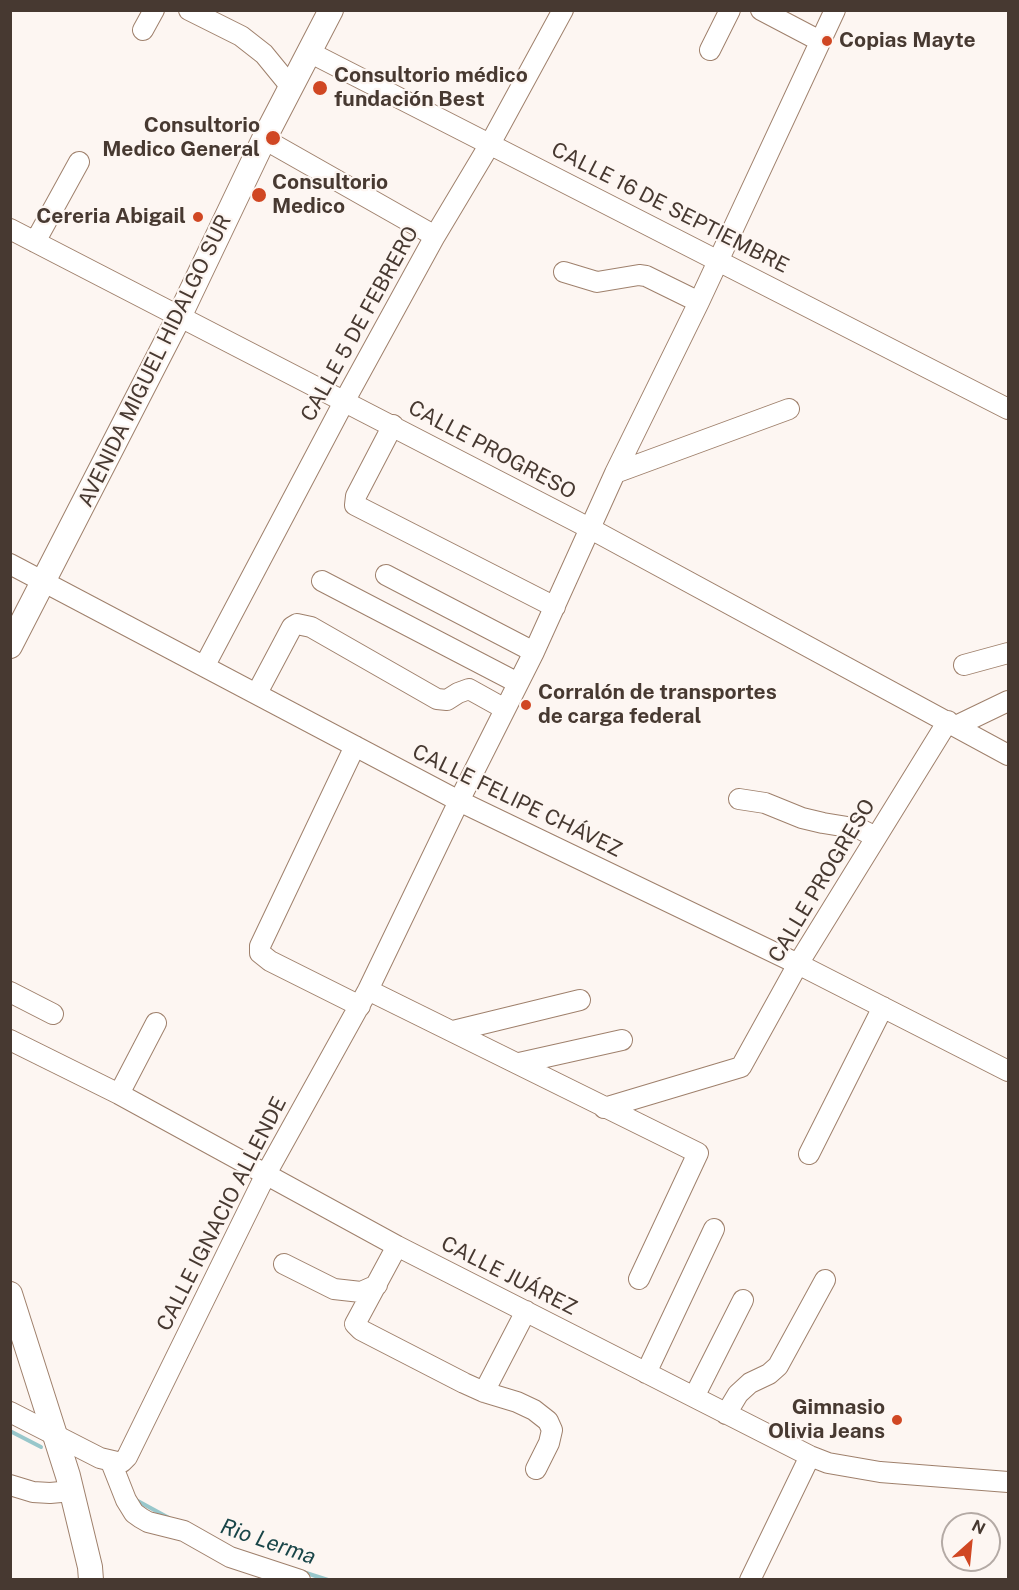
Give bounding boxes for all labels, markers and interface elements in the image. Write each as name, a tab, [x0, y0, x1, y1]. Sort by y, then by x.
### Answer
place label: Copias Mayte	[839, 28, 976, 54]
marker: Copias Mayte	[820, 34, 834, 48]
place label: Consultorio médico fundación Best	[334, 63, 528, 113]
marker: Consultorio médico fundación Best	[311, 79, 329, 97]
place label: Consultorio Medico General	[102, 113, 260, 163]
marker: Consultorio Medico General	[264, 129, 282, 147]
street label: CALLE 16 DE SEPTIEMBRE	[547, 137, 793, 279]
place label: Consultorio Medico	[272, 170, 388, 220]
marker: Consultorio Medico	[250, 186, 268, 204]
place label: Cereria Abigail	[36, 204, 186, 230]
marker: Cereria Abigail	[191, 210, 205, 224]
street label: AVENIDA MIGUEL HIDALGO SUR	[73, 211, 237, 511]
street label: CALLE 5 DE FEBRERO	[296, 222, 424, 426]
street label: CALLE PROGRESO	[404, 395, 580, 505]
place label: Corralón de transportes de carga federal	[538, 680, 777, 730]
marker: Corralón de transportes de carga federal	[519, 698, 533, 712]
street label: CALLE FELIPE CHÁVEZ	[408, 739, 626, 863]
street label: CALLE PROGRESO	[763, 795, 881, 967]
street label: CALLE IGNACIO ALLENDE	[152, 1093, 292, 1335]
street label: CALLE JUÁREZ	[437, 1231, 581, 1321]
place label: Gimnasio Olivia Jeans	[768, 1395, 885, 1445]
marker: Gimnasio Olivia Jeans	[890, 1413, 904, 1427]
north arrow	[941, 1512, 1001, 1572]
water label: Rio Lerma	[217, 1513, 319, 1571]
text: N	[969, 1516, 988, 1539]

